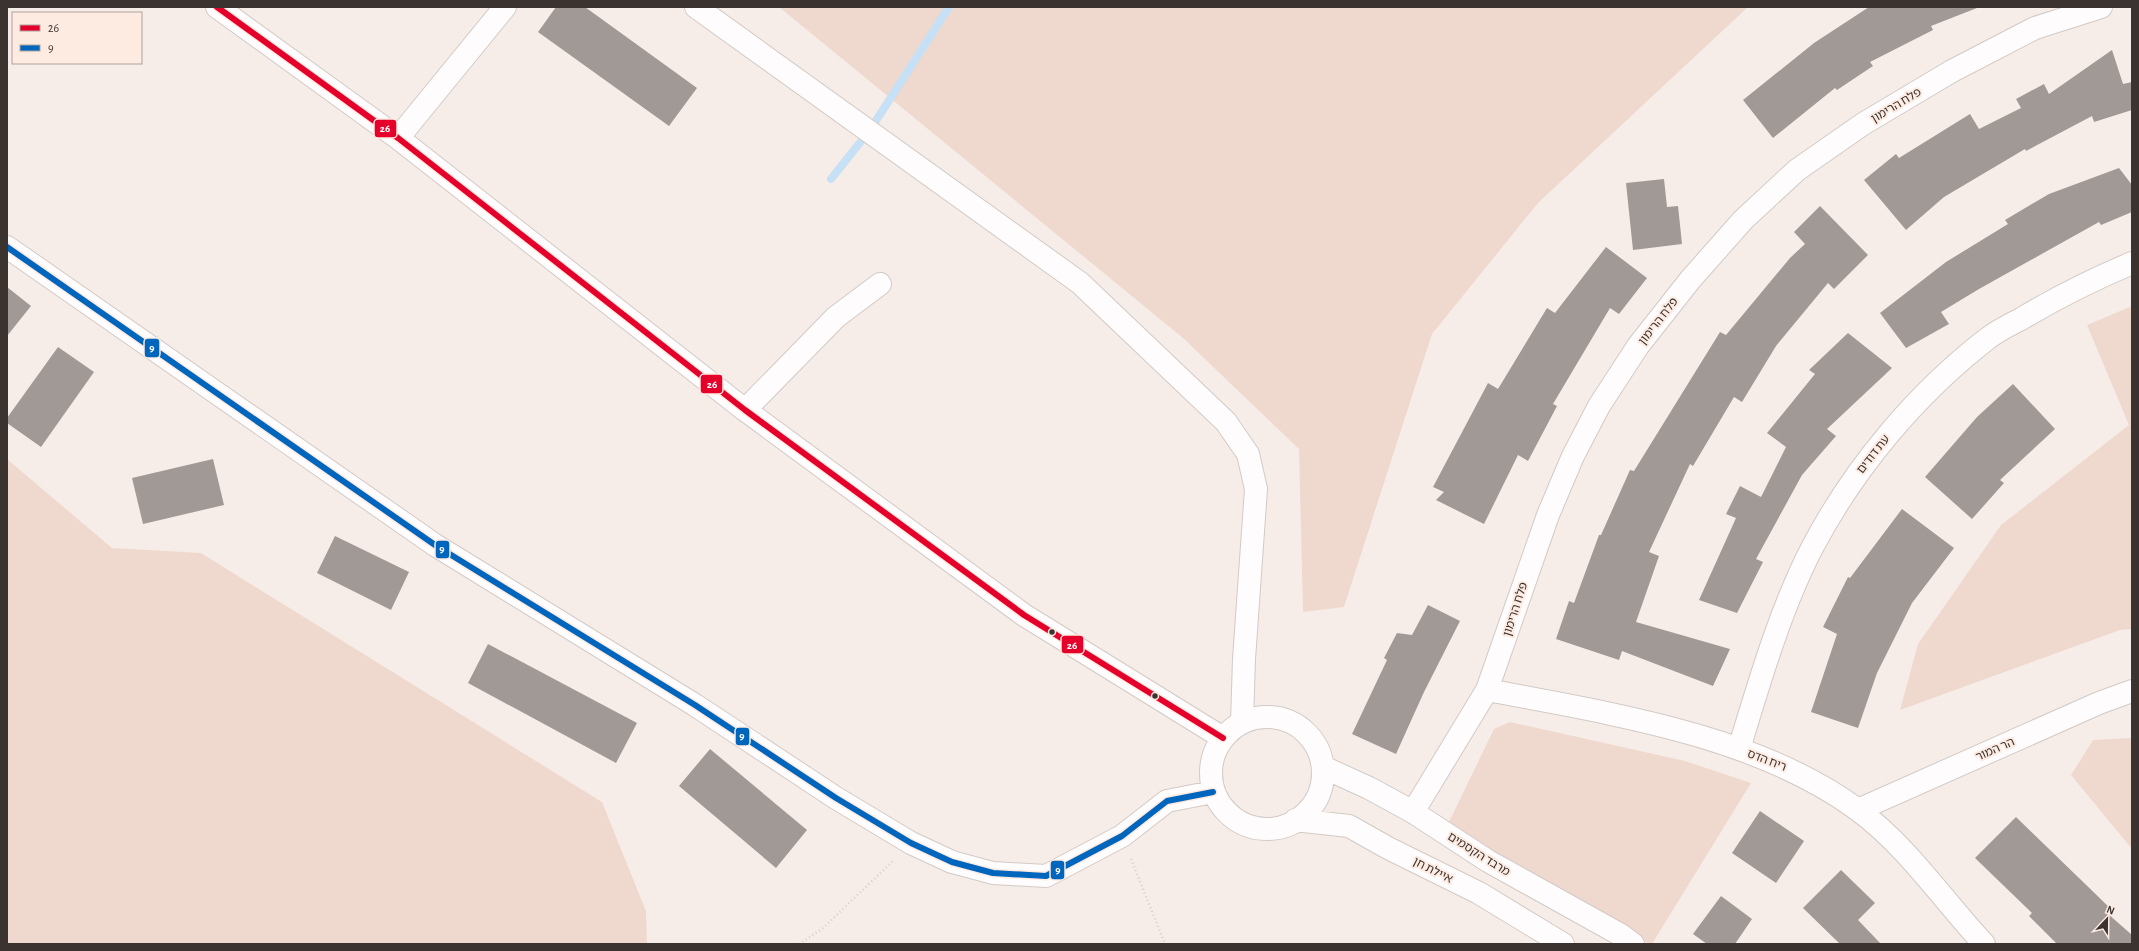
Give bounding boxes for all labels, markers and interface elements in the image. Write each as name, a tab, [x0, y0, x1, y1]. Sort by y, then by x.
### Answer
legend	[12, 12, 142, 64]
text: 26	[48, 22, 59, 34]
text: 9	[48, 42, 54, 54]
street label: פלח הרימון	[1869, 85, 1923, 125]
line badge: 26	[374, 119, 397, 138]
text: 26	[380, 123, 390, 134]
street label: פלח הרימון	[1636, 295, 1680, 347]
line badge: 9	[144, 338, 160, 358]
text: 9	[149, 343, 155, 354]
line badge: 26	[700, 374, 723, 394]
text: 26	[707, 379, 717, 390]
street label: עת דודים	[1854, 432, 1892, 476]
line badge: 9	[435, 540, 450, 559]
text: 9	[439, 544, 445, 555]
street label: פלח הרימון	[1501, 580, 1529, 638]
unlabelled marker	[1047, 627, 1057, 637]
line badge: 26	[1061, 635, 1084, 654]
text: 26	[1067, 640, 1077, 651]
unlabelled marker	[1150, 691, 1160, 701]
line badge: 9	[735, 727, 750, 746]
text: 9	[739, 731, 745, 742]
street label: הר המור	[1974, 735, 2016, 763]
street label: ריח הדס	[1746, 747, 1788, 773]
street label: מרבד הקסמים	[1446, 830, 1512, 878]
street label: איילת חן	[1411, 855, 1455, 885]
line badge: 9	[1050, 860, 1065, 880]
text: 9	[1055, 865, 1061, 876]
north arrow	[2087, 899, 2127, 939]
text: N	[2105, 904, 2116, 917]

